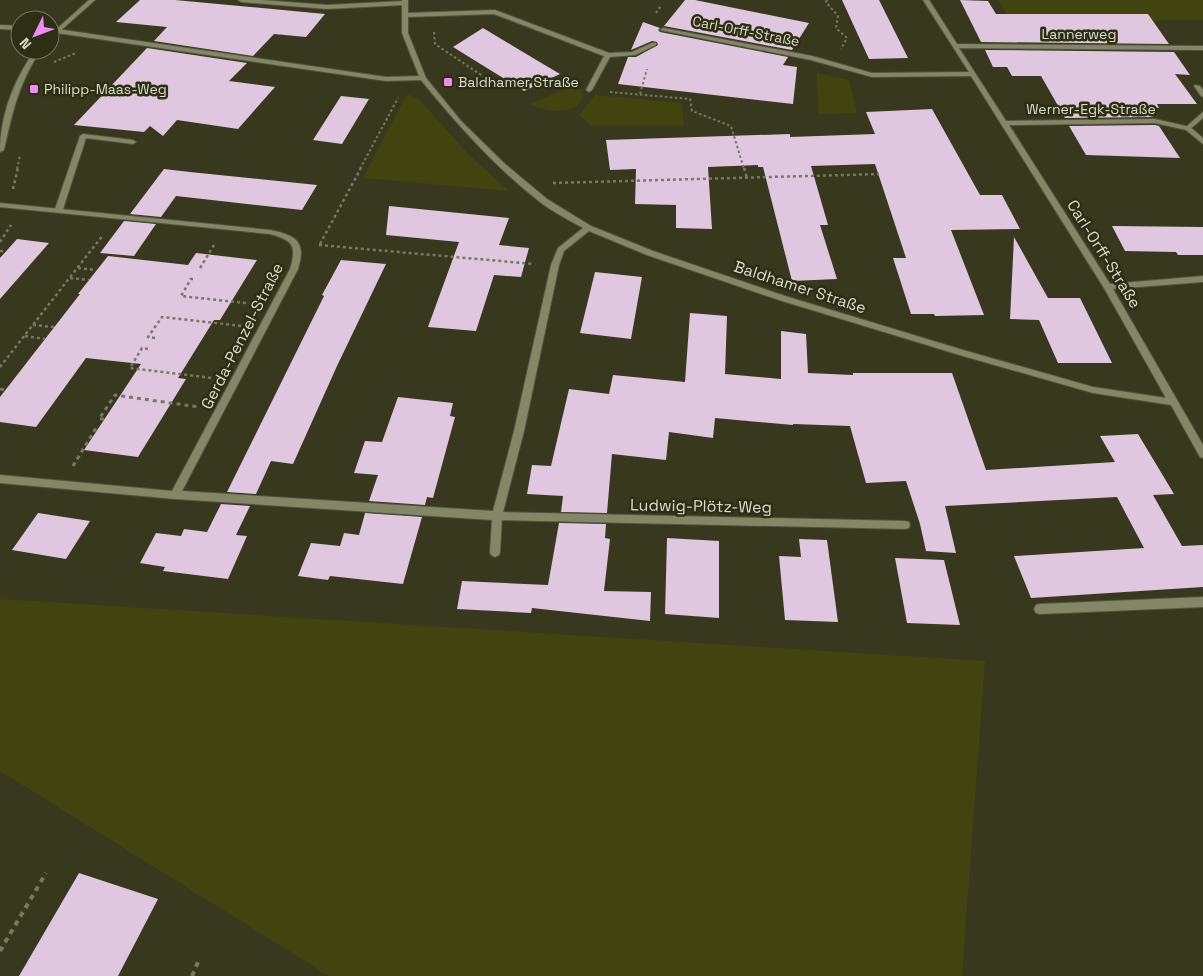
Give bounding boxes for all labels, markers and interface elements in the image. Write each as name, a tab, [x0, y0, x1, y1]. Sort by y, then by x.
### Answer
north arrow	[10, 10, 60, 60]
street label: Carl-Orff-Straße	[691, 12, 801, 50]
street label: Lannerweg	[1042, 25, 1116, 43]
text: N	[16, 34, 35, 53]
place label: Baldhamer Straße	[458, 73, 579, 91]
marker: Baldhamer Straße	[442, 76, 454, 88]
place label: Philipp-Maas-Weg	[44, 80, 167, 98]
marker: Philipp-Maas-Weg	[28, 83, 40, 95]
street label: Werner-Egk-Straße	[1026, 100, 1156, 118]
street label: Carl-Orff-Straße	[1062, 196, 1146, 312]
street label: Baldhamer Straße	[731, 256, 869, 318]
street label: Gerda-Penzel-Straße	[196, 259, 288, 413]
street label: Ludwig-Plötz-Weg	[630, 494, 772, 518]

